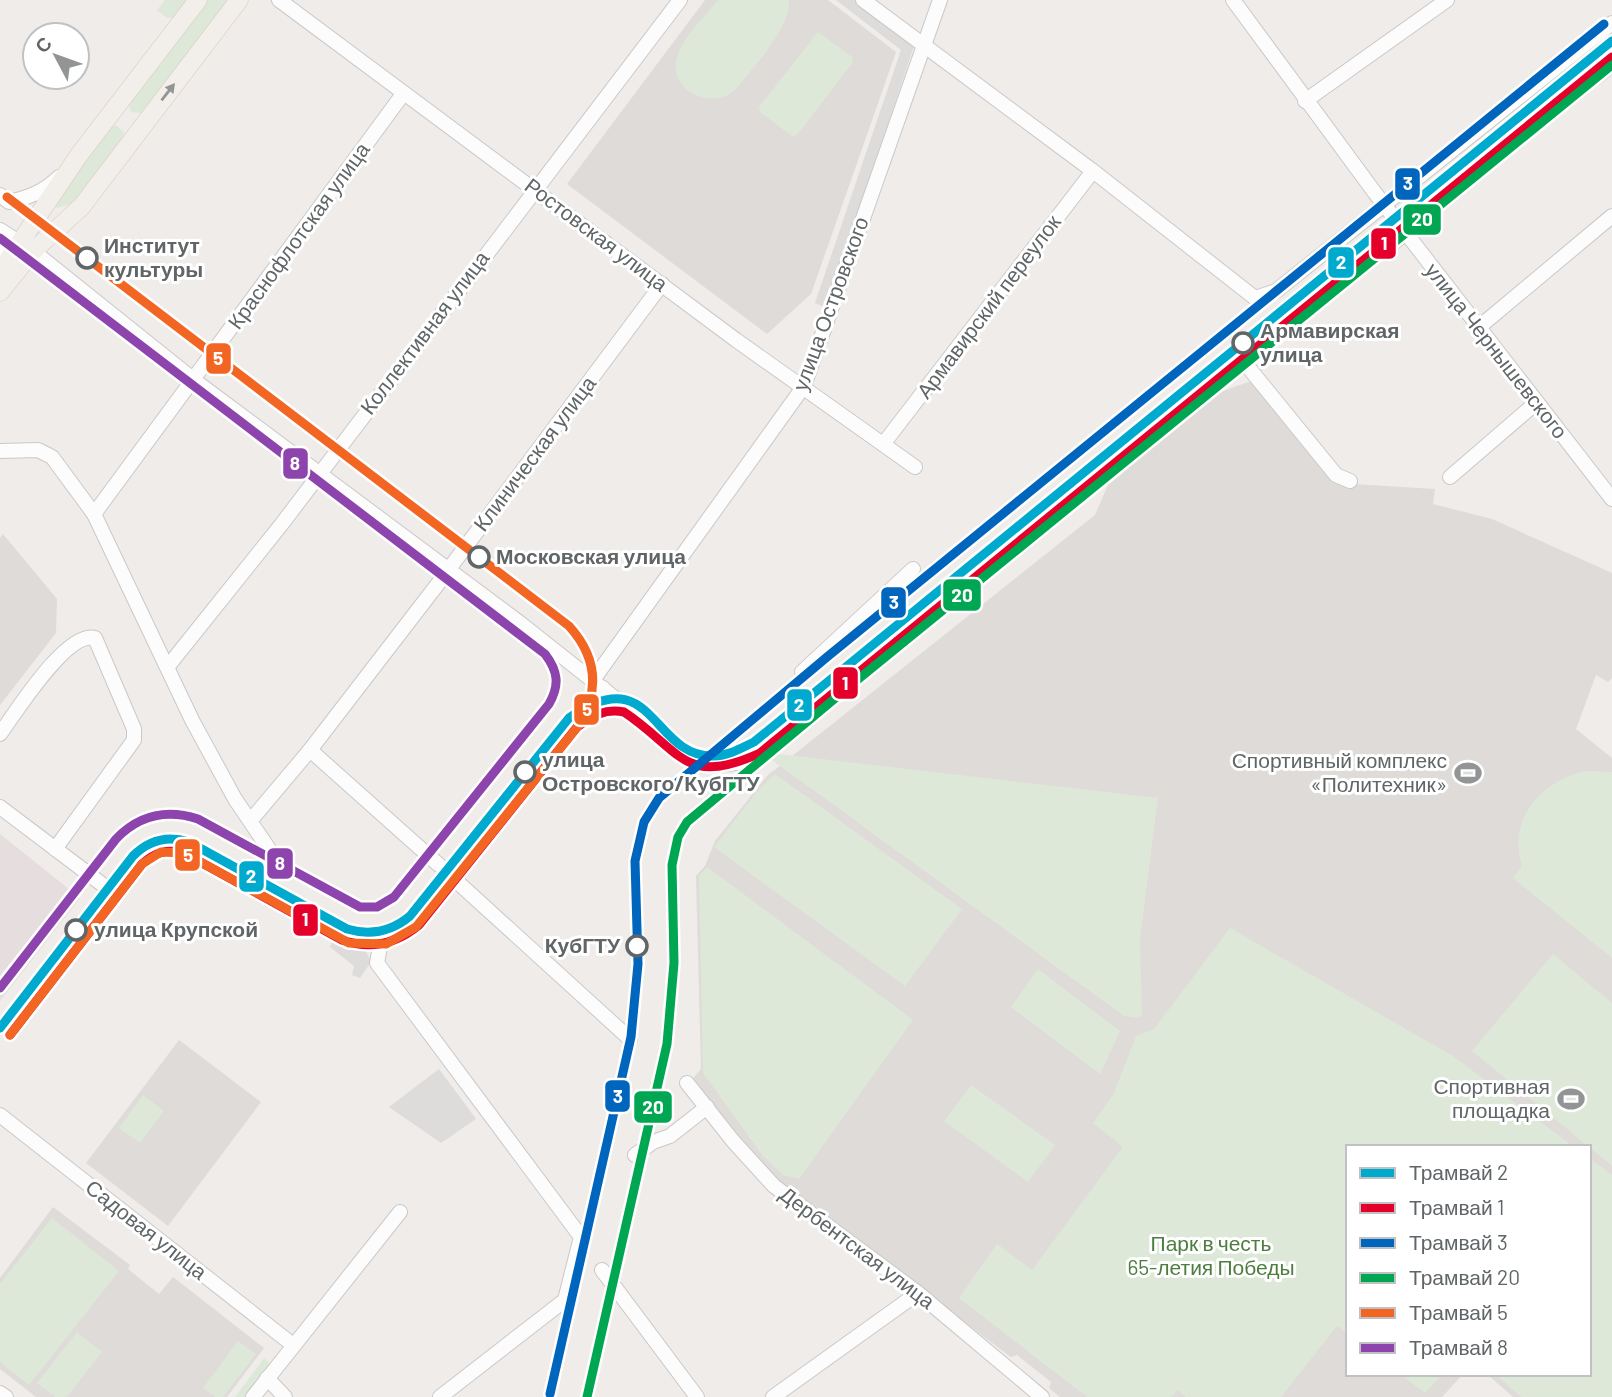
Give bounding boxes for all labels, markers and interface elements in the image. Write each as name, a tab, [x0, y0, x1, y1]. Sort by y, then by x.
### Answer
north arrow	[21, 21, 91, 91]
text: С	[30, 32, 56, 57]
one-way arrow	[161, 84, 176, 102]
street label: Краснофлотская улица	[222, 137, 374, 333]
line badge: 3	[1394, 167, 1421, 201]
text: 3	[1403, 171, 1413, 194]
street label: Ростовская улица	[521, 172, 674, 296]
line badge: 20	[1402, 203, 1442, 236]
text: 20	[1411, 207, 1433, 230]
street label: Армавирский переулок	[911, 209, 1065, 403]
street label: улица Островского	[787, 213, 873, 394]
line badge: 1	[1370, 227, 1397, 260]
text: 1	[1381, 231, 1387, 254]
place label: Институт культуры	[104, 232, 203, 281]
street label: Коллективная улица	[354, 245, 494, 419]
line badge: 2	[1327, 246, 1355, 279]
marker: Институт культуры	[76, 247, 98, 269]
text: 2	[1336, 250, 1346, 273]
street label: улица Чернышевского	[1421, 257, 1573, 443]
place label: Армавирская улица	[1260, 317, 1399, 366]
marker: Армавирская улица	[1232, 332, 1254, 354]
line badge: 5	[205, 342, 232, 375]
text: 5	[213, 346, 223, 369]
street label: Клиническая улица	[467, 371, 600, 535]
line badge: 8	[282, 447, 309, 480]
text: 8	[290, 451, 300, 474]
place label: Московская улица	[496, 543, 686, 568]
marker: Московская улица	[468, 546, 490, 568]
line badge: 20	[942, 578, 982, 612]
text: 20	[951, 583, 973, 606]
line badge: 3	[880, 586, 907, 619]
text: 3	[889, 590, 899, 613]
line badge: 1	[832, 666, 859, 700]
text: 1	[842, 671, 848, 694]
line badge: 2	[786, 688, 813, 722]
line badge: 5	[573, 693, 600, 726]
text: 2	[794, 693, 804, 716]
text: 5	[582, 697, 592, 720]
place label: улица Островского/КубГТУ	[542, 746, 761, 795]
place label: Спортивный комплекс «Политехник»	[1232, 747, 1447, 796]
sports icon: Спортивный комплекс «Политехник»	[1453, 758, 1483, 788]
marker: улица Островского/КубГТУ	[514, 761, 536, 783]
line badge: 5	[174, 838, 201, 872]
text: 5	[183, 843, 193, 866]
line badge: 8	[266, 847, 294, 880]
text: 8	[275, 851, 285, 874]
line badge: 2	[238, 860, 265, 893]
text: 2	[246, 864, 256, 887]
line badge: 1	[292, 903, 319, 937]
text: 1	[302, 907, 308, 930]
place label: улица Крупской	[94, 916, 258, 941]
marker: улица Крупской	[65, 919, 87, 941]
place label: КубГТУ	[545, 932, 621, 957]
marker: КубГТУ	[626, 935, 648, 957]
place label: Спортивная площадка	[1433, 1073, 1550, 1122]
line badge: 3	[604, 1079, 631, 1113]
text: 3	[613, 1084, 623, 1107]
sports icon: Спортивная площадка	[1556, 1084, 1586, 1114]
line badge: 20	[633, 1090, 673, 1124]
text: 20	[642, 1095, 664, 1118]
legend	[1346, 1145, 1591, 1376]
text: Трамвай 2	[1409, 1159, 1508, 1184]
street label: Садовая улица	[81, 1174, 213, 1284]
street label: Дербентская улица	[776, 1180, 940, 1313]
text: Трамвай 1	[1409, 1194, 1504, 1219]
text: Трамвай 3	[1409, 1229, 1508, 1254]
park label: Парк в честь 65-летия Победы	[1127, 1230, 1295, 1279]
text: Трамвай 20	[1409, 1264, 1520, 1289]
text: Трамвай 5	[1409, 1299, 1508, 1324]
text: Трамвай 8	[1409, 1334, 1508, 1359]

